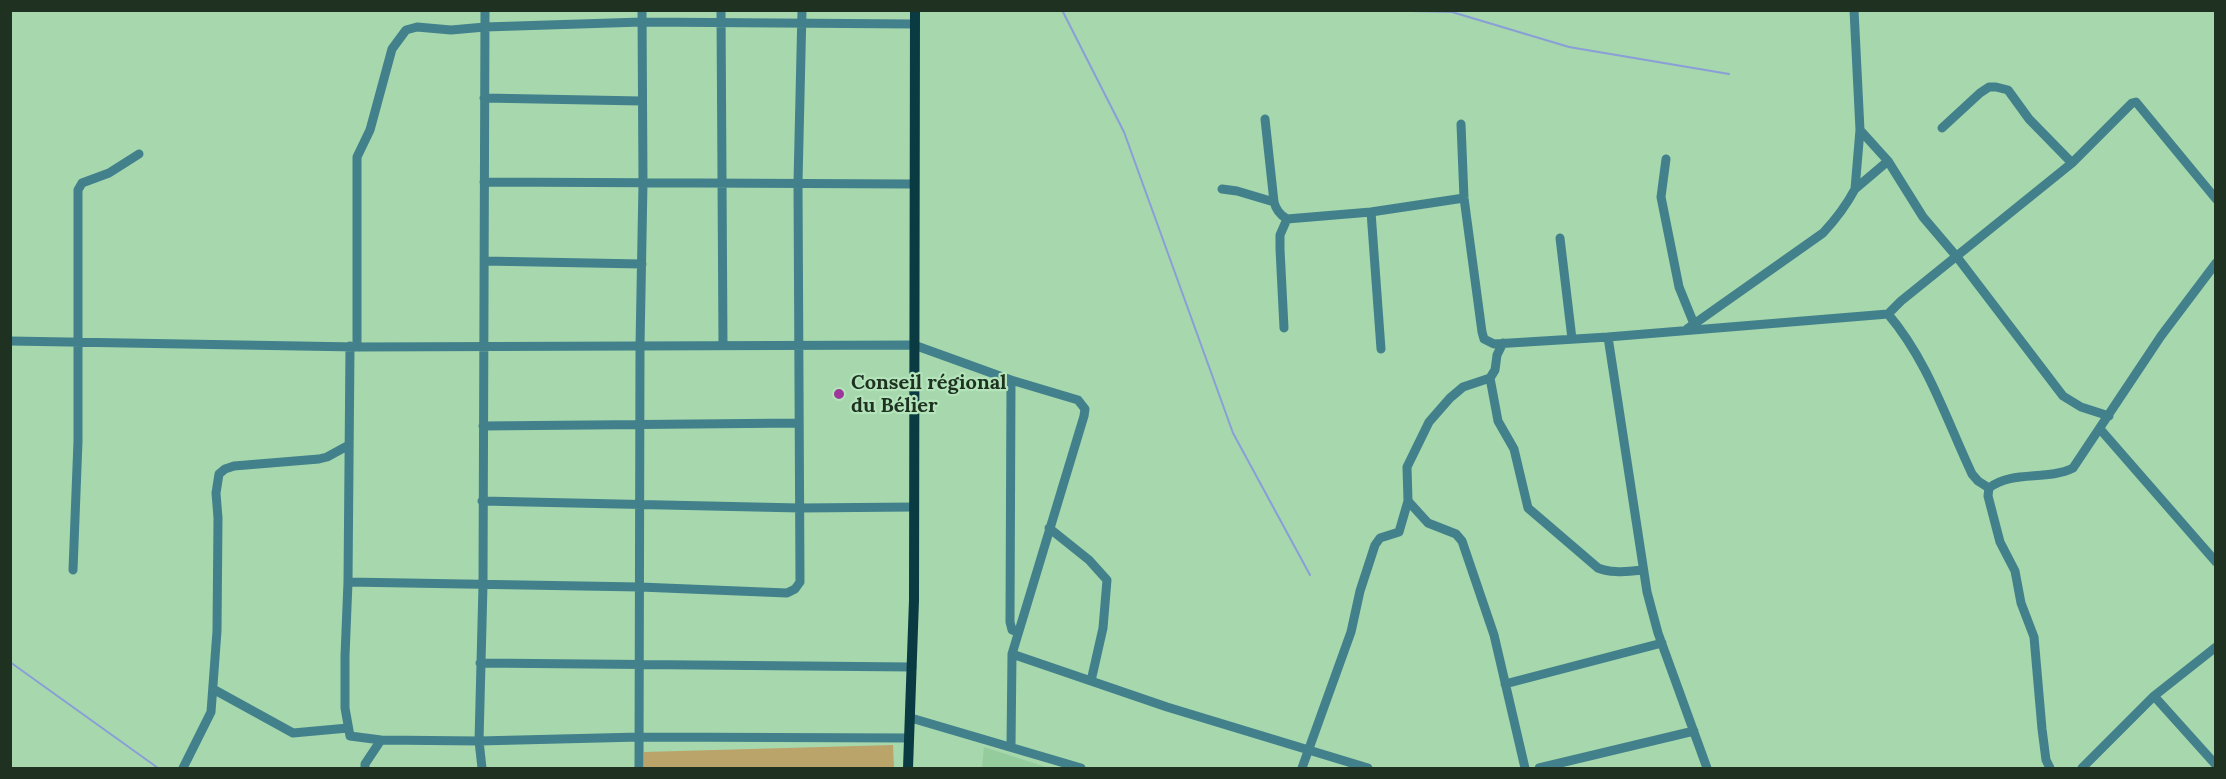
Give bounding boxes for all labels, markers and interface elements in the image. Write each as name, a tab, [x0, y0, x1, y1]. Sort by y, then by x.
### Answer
place label: Conseil régional du Bélier	[851, 371, 1006, 418]
marker: Conseil régional du Bélier	[832, 387, 846, 401]

